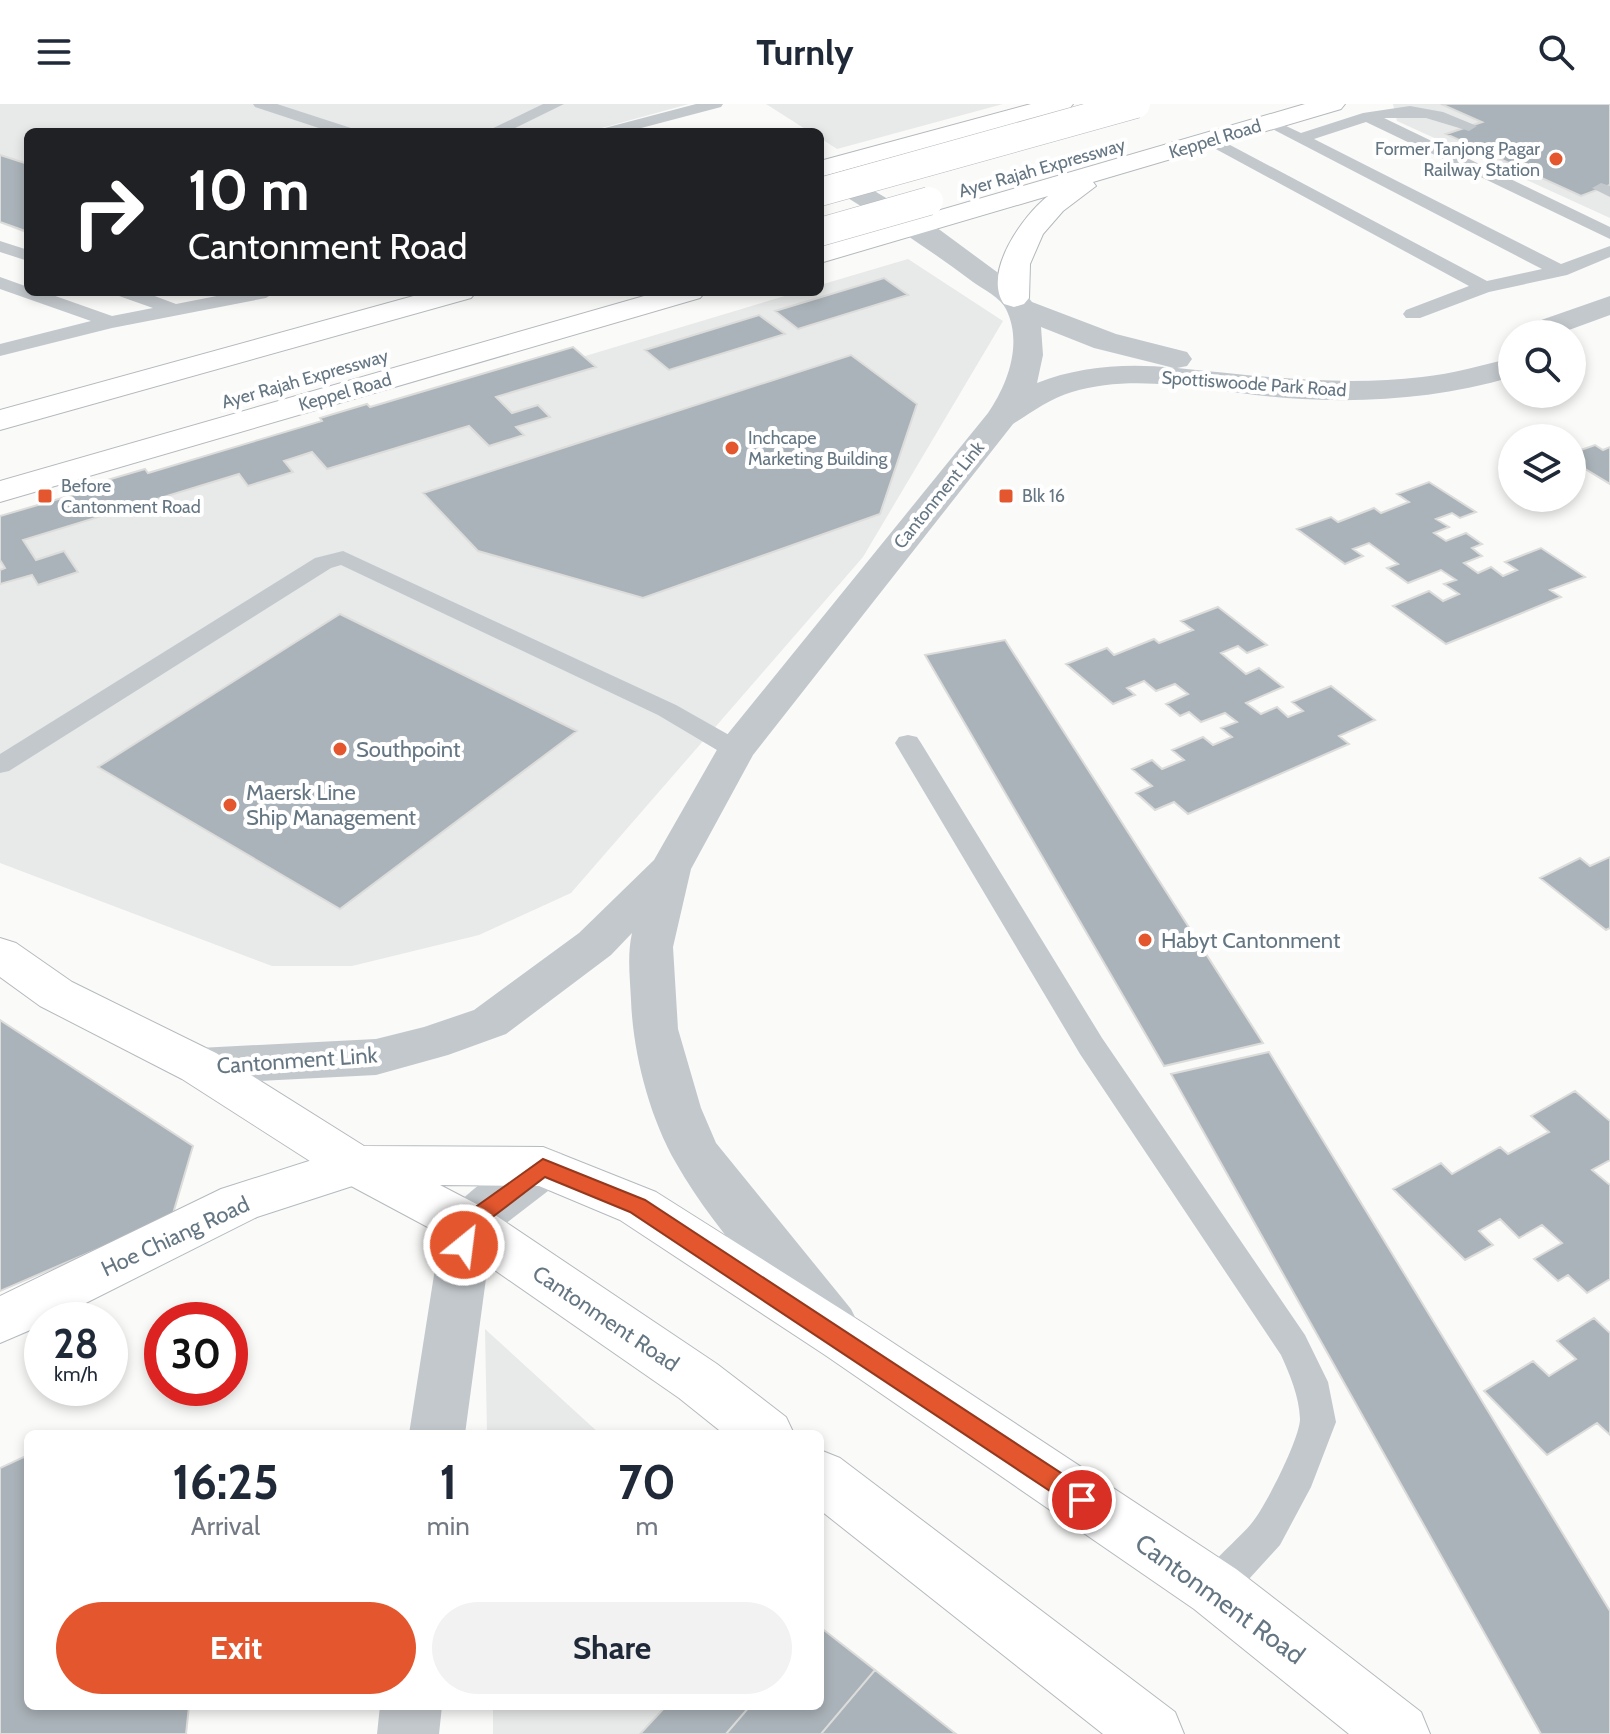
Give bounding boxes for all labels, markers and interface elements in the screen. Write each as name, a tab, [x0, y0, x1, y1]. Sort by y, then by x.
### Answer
icon: menu	[32, 30, 76, 74]
text: Turnly	[756, 30, 854, 74]
icon: search	[1534, 30, 1578, 74]
street label: Keppel Road	[1166, 115, 1264, 163]
street label: Ayer Rajah Expressway	[956, 134, 1128, 202]
place label: Former Tanjong Pagar Railway Station	[1375, 138, 1540, 181]
marker: Former Tanjong Pagar Railway Station	[1547, 150, 1565, 168]
text: 10 m	[188, 156, 309, 224]
icon: right	[56, 160, 160, 264]
text: Cantonment Road	[188, 224, 467, 268]
map controls	[1498, 320, 1586, 512]
button: search	[1498, 320, 1586, 408]
street label: Ayer Rajah Expressway	[219, 345, 391, 413]
street label: Spottiswoode Park Road	[1161, 367, 1347, 401]
street label: Keppel Road	[296, 368, 394, 416]
button: layers	[1498, 424, 1586, 512]
place label: Inchcape Marketing Building	[748, 427, 889, 470]
street label: Cantonment Link	[889, 436, 990, 553]
marker: Inchcape Marketing Building	[723, 439, 741, 457]
place label: Before Cantonment Road	[61, 475, 201, 518]
place label: Blk 16	[1022, 485, 1065, 507]
marker: Before Cantonment Road	[36, 487, 54, 505]
marker: Blk 16	[997, 487, 1015, 505]
place label: Southpoint	[356, 736, 461, 763]
marker: Southpoint	[331, 740, 349, 758]
place label: Maersk Line Ship Management	[246, 779, 417, 831]
marker: Maersk Line Ship Management	[221, 796, 239, 814]
place label: Habyt Cantonment	[1161, 927, 1341, 954]
marker: Habyt Cantonment	[1136, 931, 1154, 949]
street label: Cantonment Link	[216, 1041, 378, 1080]
street label: Hoe Chiang Road	[97, 1190, 253, 1283]
position arrow	[422, 1203, 506, 1287]
street label: Cantonment Road	[527, 1259, 684, 1377]
speed limit sign: 30	[144, 1302, 248, 1406]
text: 28	[53, 1319, 99, 1368]
text: km/h	[54, 1362, 98, 1386]
text: 16:25	[172, 1453, 279, 1511]
text: 1	[439, 1453, 457, 1511]
text: 70	[618, 1453, 676, 1511]
pin	[1048, 1466, 1116, 1534]
icon: arrive	[1060, 1478, 1104, 1522]
text: Arrival	[191, 1510, 260, 1542]
text: min	[427, 1510, 470, 1542]
text: m	[635, 1510, 658, 1542]
street label: Cantonment Road	[1129, 1527, 1311, 1671]
button: Exit	[56, 1602, 416, 1694]
button: Share	[432, 1602, 792, 1694]

